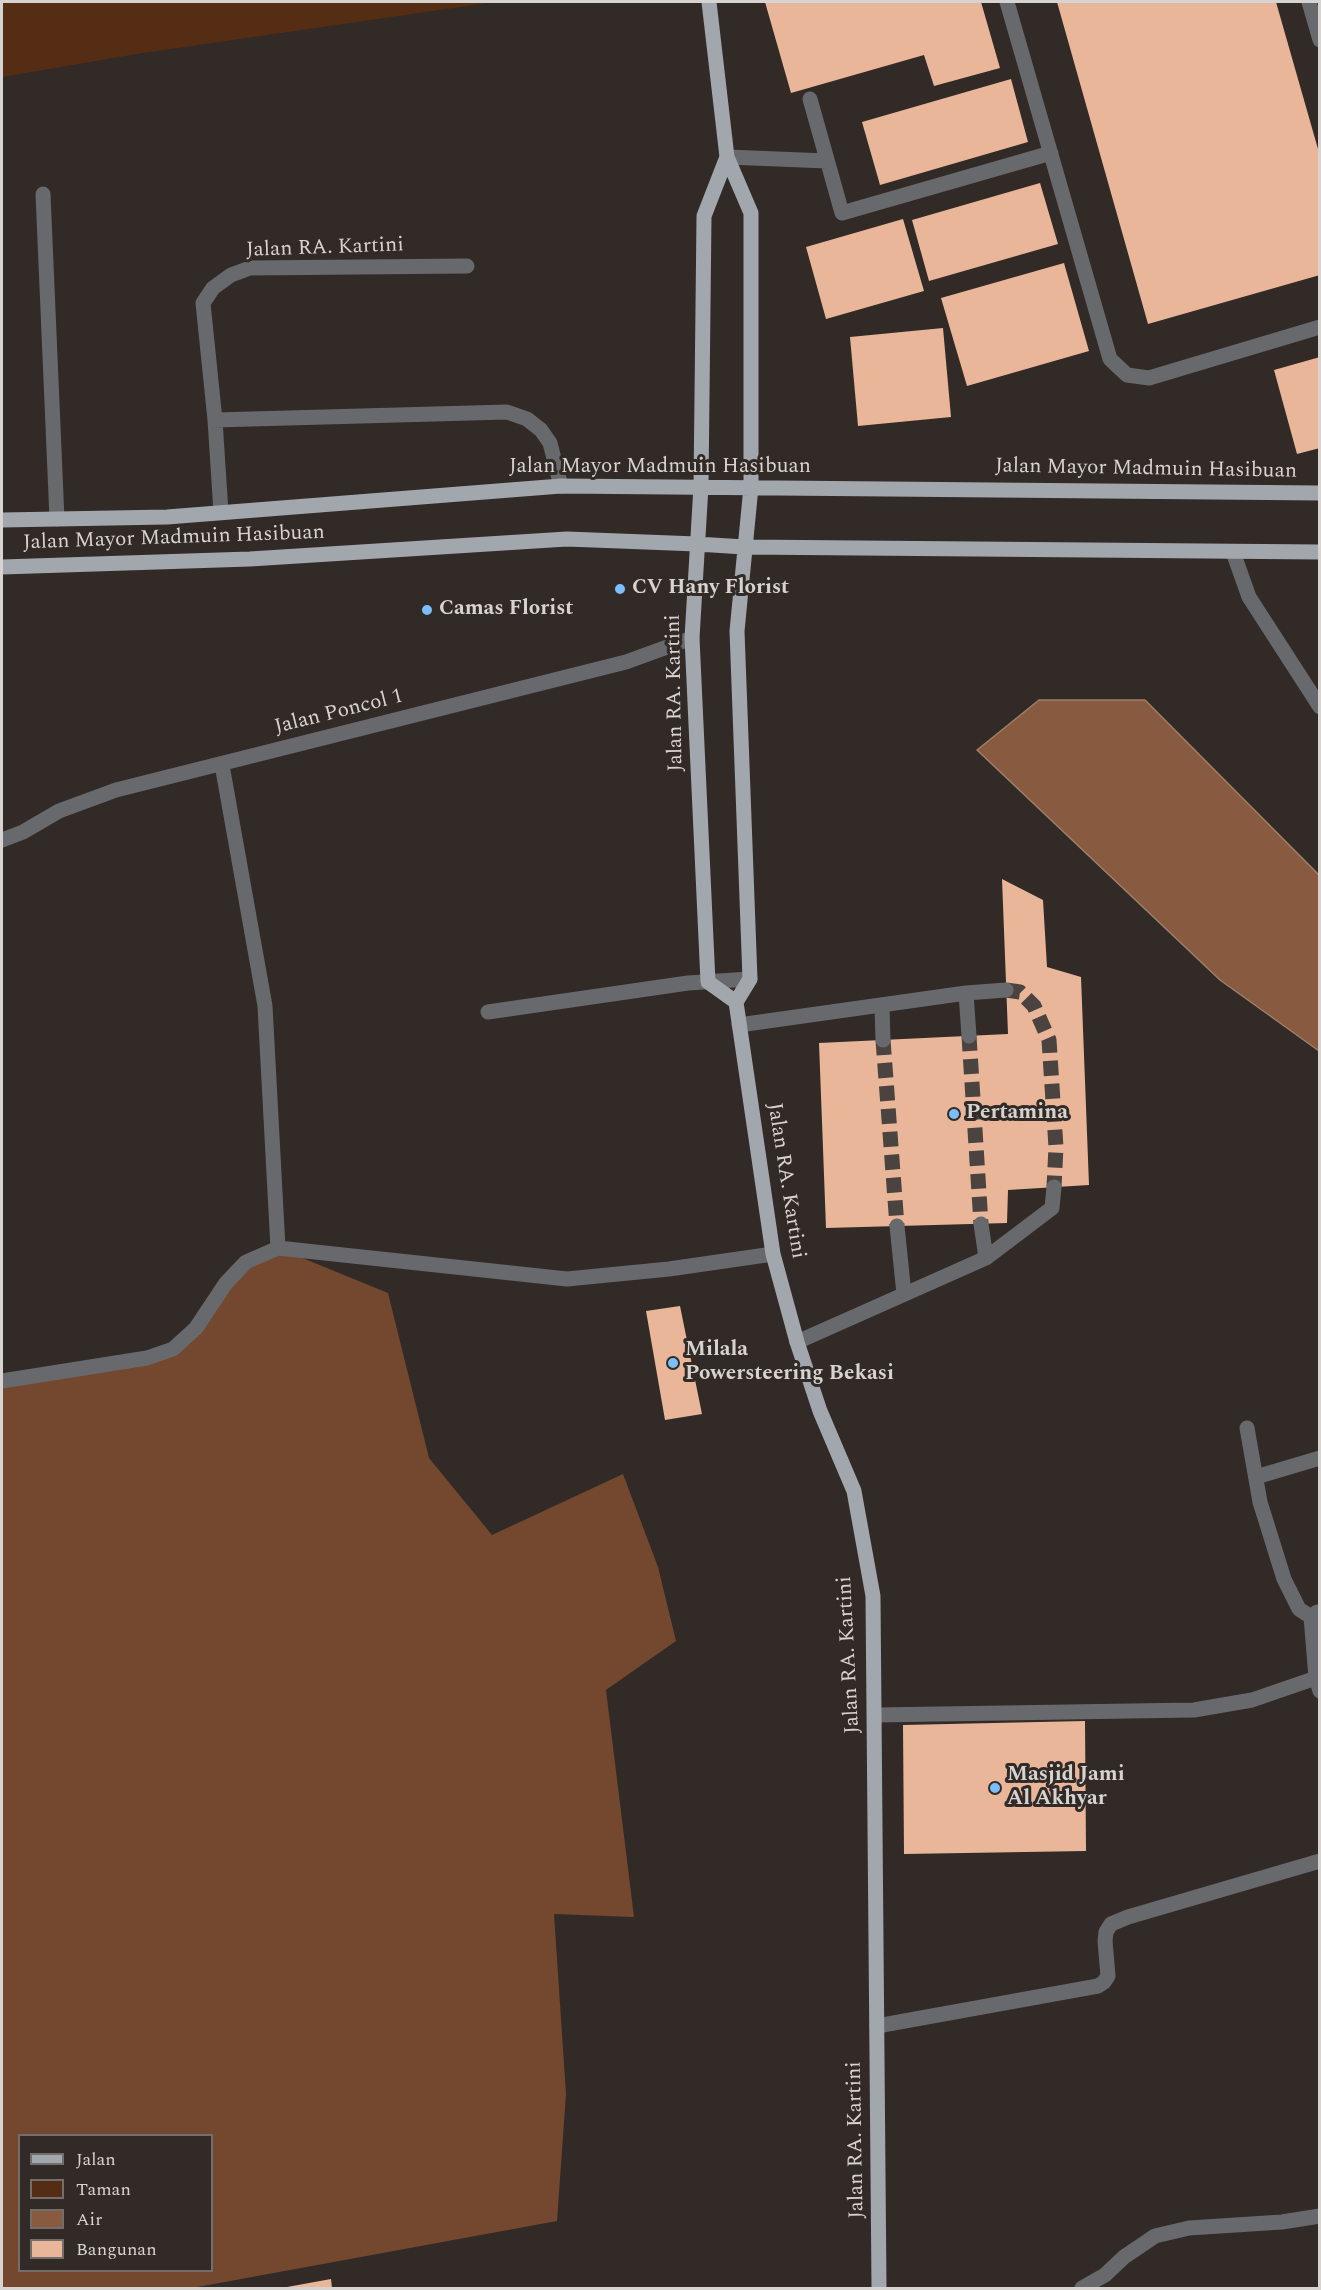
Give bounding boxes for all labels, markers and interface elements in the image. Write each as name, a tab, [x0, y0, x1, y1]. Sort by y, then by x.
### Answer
street label: Jalan RA. Kartini	[246, 234, 404, 264]
street label: Jalan Mayor Madmuin Hasibuan	[509, 455, 811, 481]
street label: Jalan Mayor Madmuin Hasibuan	[995, 455, 1297, 485]
street label: Jalan Mayor Madmuin Hasibuan	[23, 521, 325, 557]
place label: CV Hany Florist	[632, 576, 789, 602]
marker: CV Hany Florist	[613, 582, 627, 596]
place label: Camas Florist	[439, 597, 573, 623]
marker: Camas Florist	[420, 603, 434, 617]
street label: Jalan RA. Kartini	[662, 614, 690, 772]
street label: Jalan Poncol 1	[272, 685, 406, 741]
street label: Jalan RA. Kartini	[760, 1101, 810, 1261]
place label: Pertamina	[966, 1101, 1068, 1127]
marker: Pertamina	[947, 1107, 961, 1121]
place label: Milala Powersteering Bekasi	[685, 1338, 894, 1388]
marker: Milala Powersteering Bekasi	[666, 1356, 680, 1370]
street label: Jalan RA. Kartini	[833, 1576, 867, 1734]
place label: Masjid Jami Al Akhyar	[1007, 1763, 1125, 1813]
marker: Masjid Jami Al Akhyar	[988, 1781, 1002, 1795]
street label: Jalan RA. Kartini	[843, 2061, 871, 2219]
legend	[18, 2134, 213, 2272]
text: Jalan	[76, 2146, 116, 2173]
text: Taman	[76, 2176, 131, 2203]
text: Air	[76, 2206, 102, 2233]
text: Bangunan	[76, 2236, 157, 2263]

